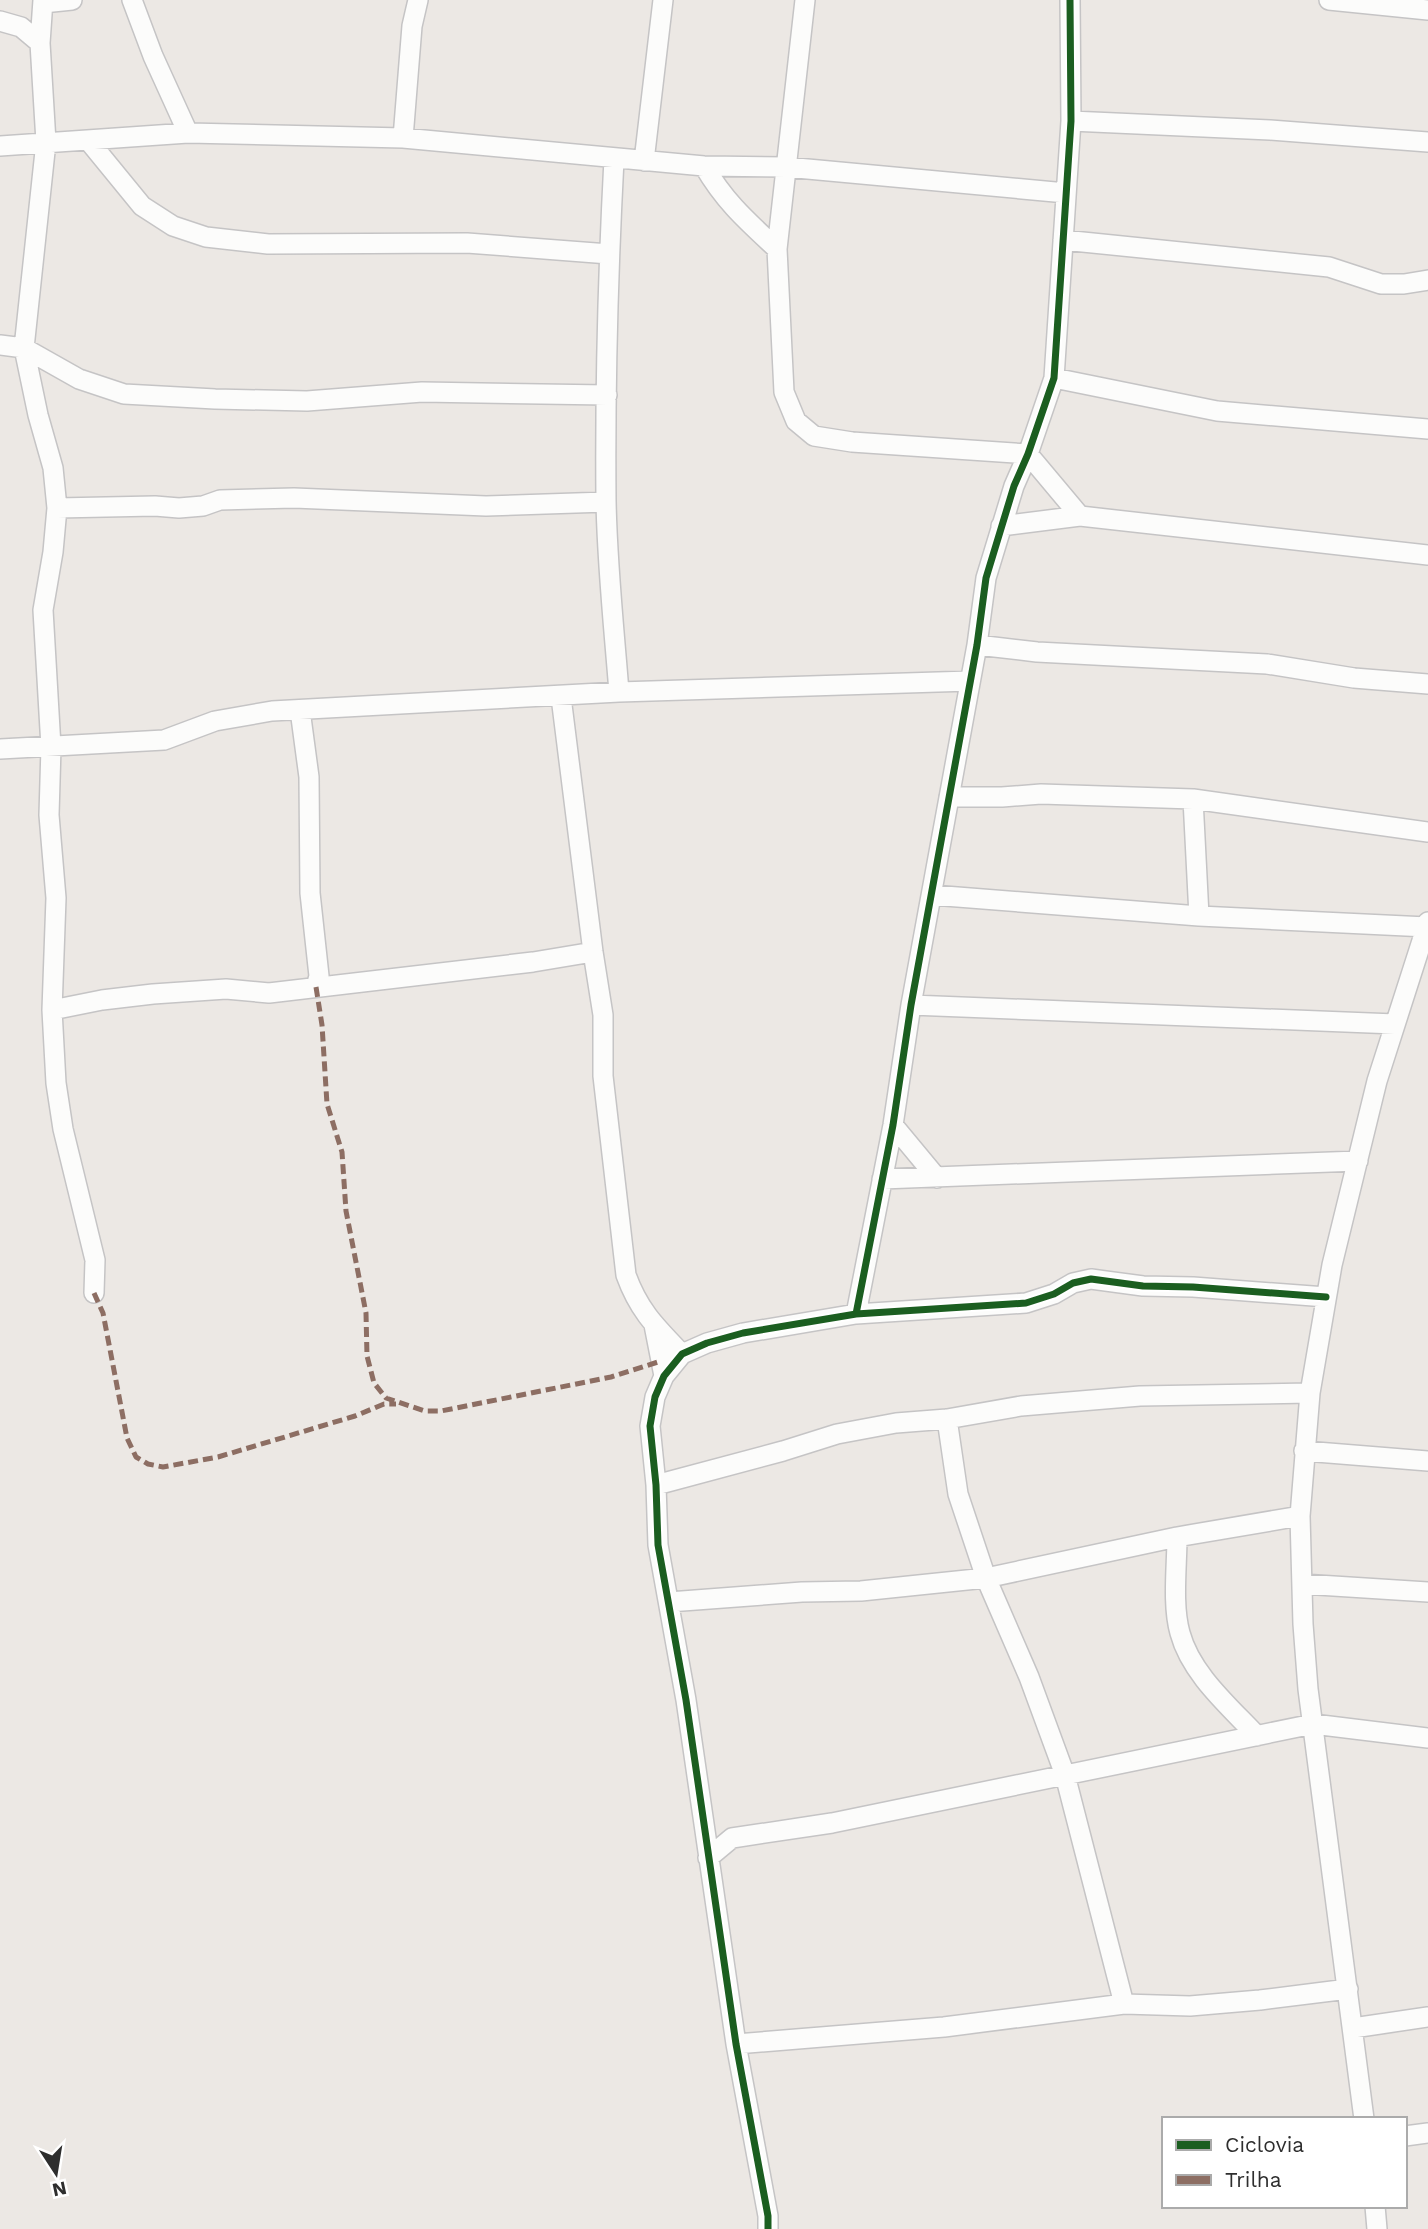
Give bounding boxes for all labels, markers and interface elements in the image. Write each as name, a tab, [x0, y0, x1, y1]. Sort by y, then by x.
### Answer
legend	[1162, 2117, 1407, 2208]
text: Ciclovia	[1225, 2132, 1304, 2157]
north arrow	[21, 2138, 91, 2208]
text: Trilha	[1225, 2167, 1282, 2192]
text: N	[50, 2176, 69, 2202]

